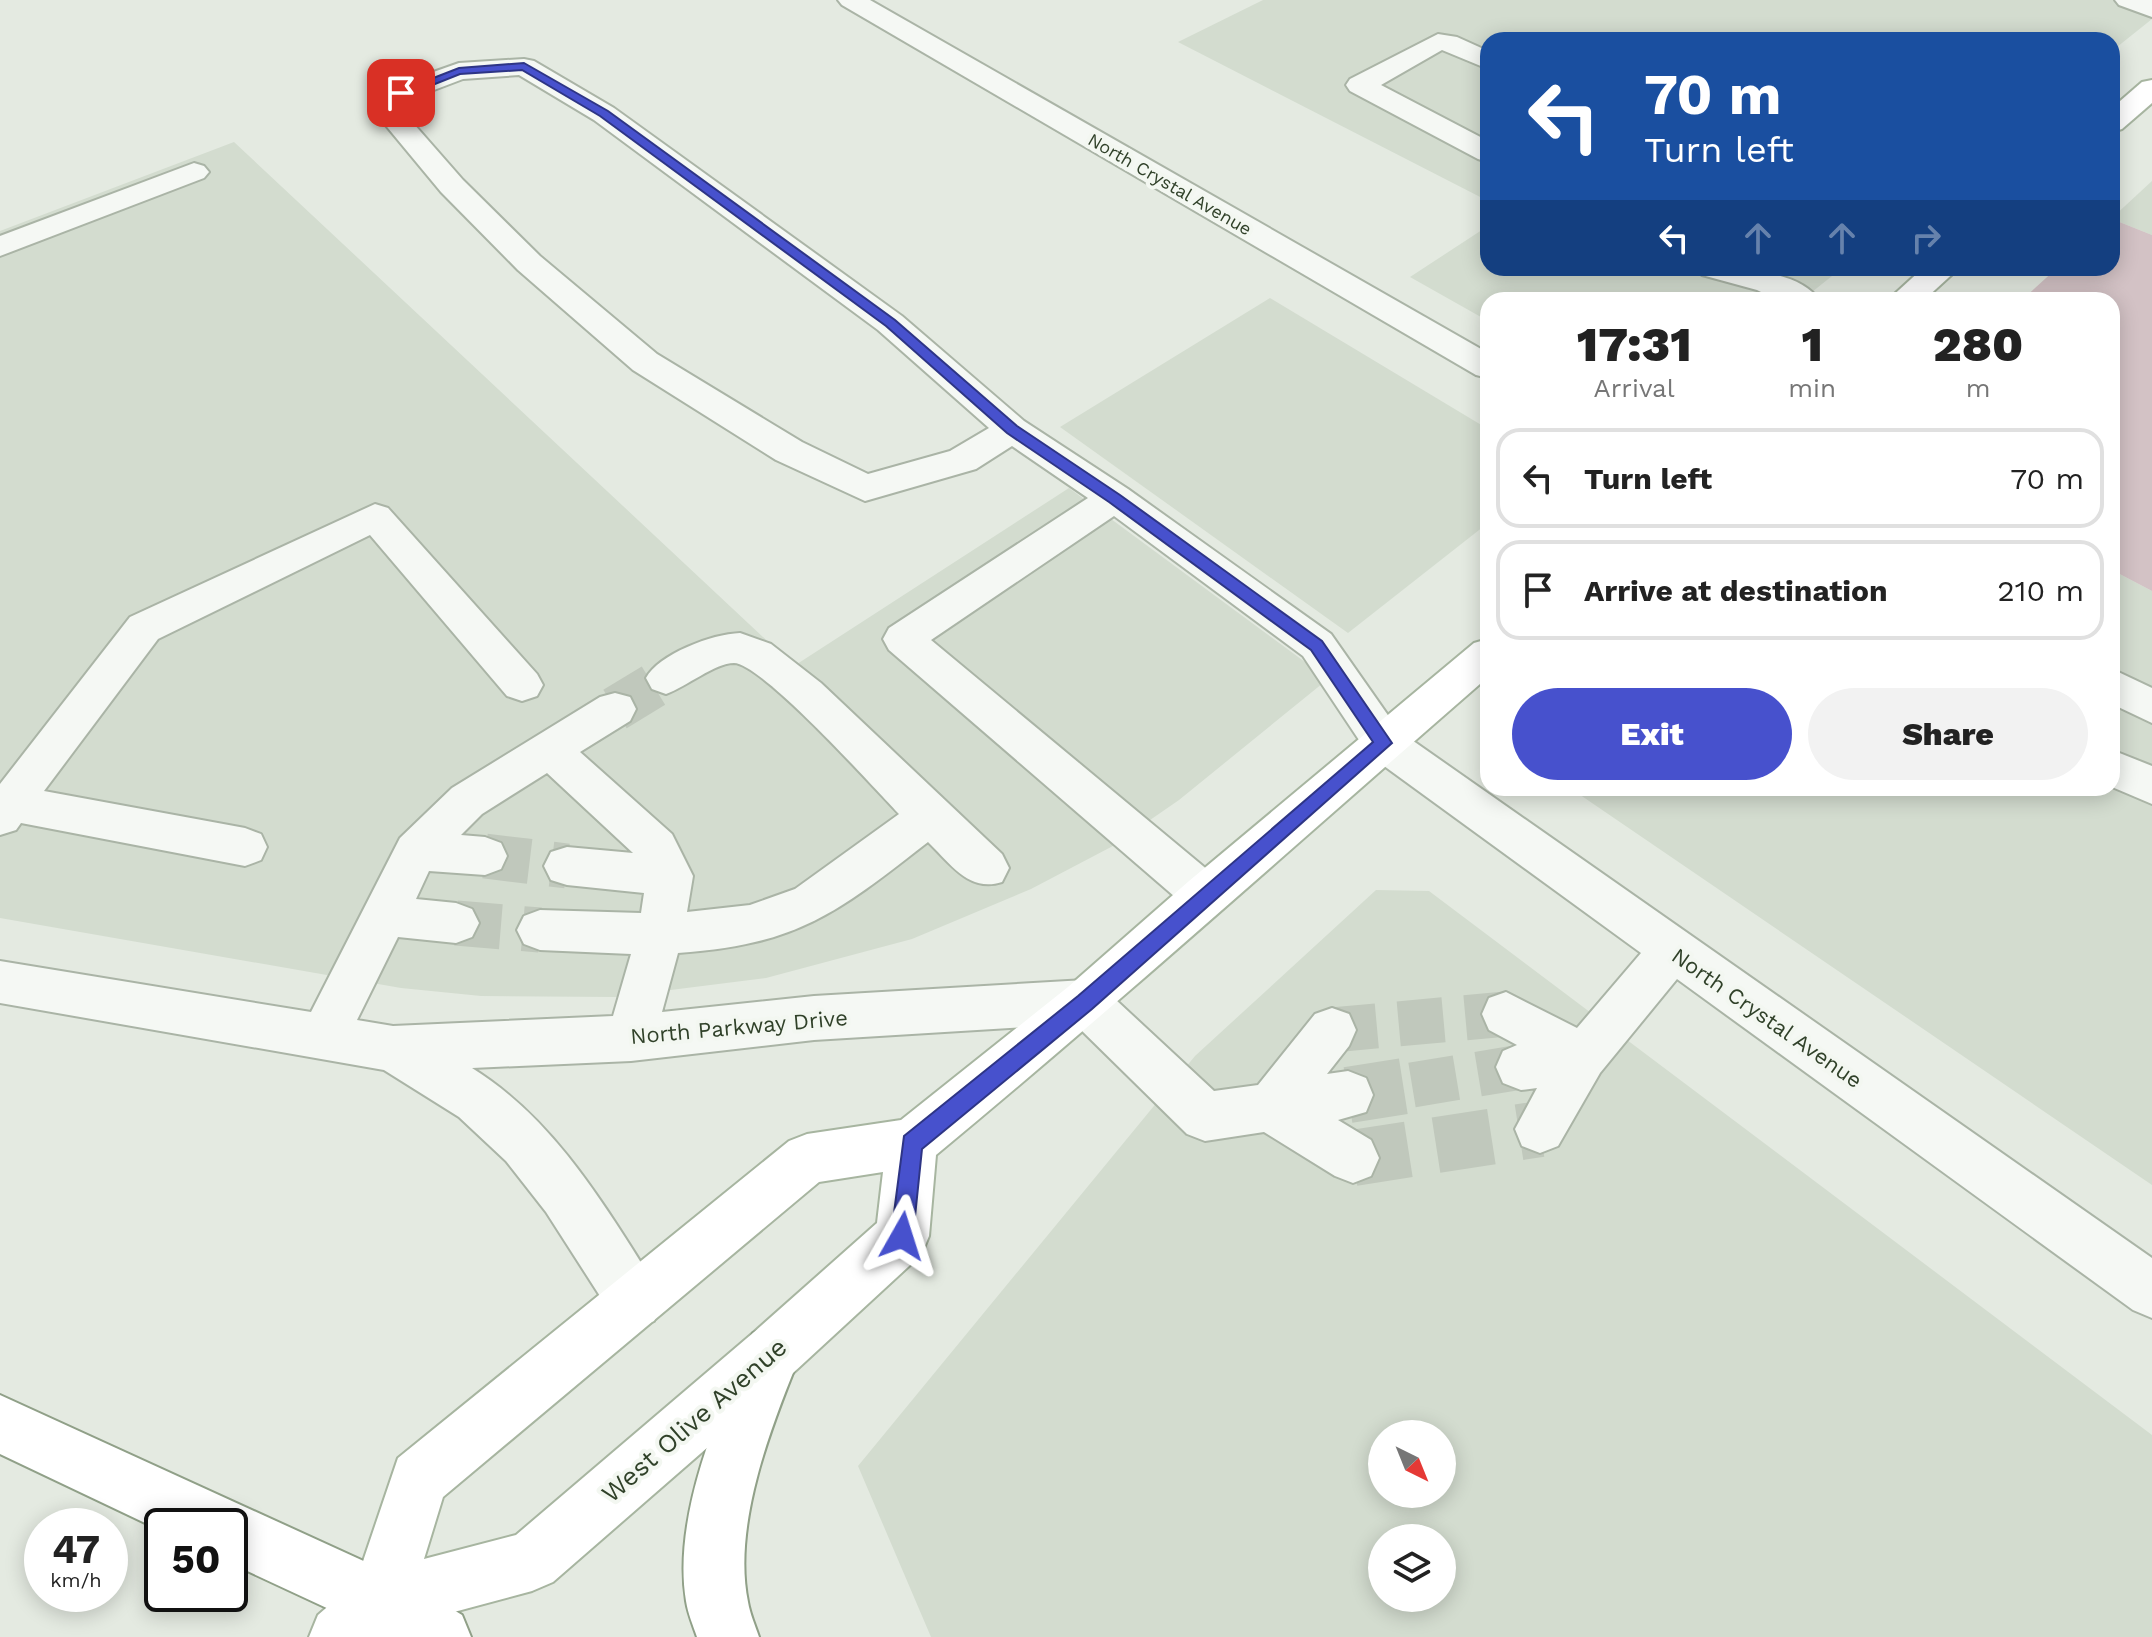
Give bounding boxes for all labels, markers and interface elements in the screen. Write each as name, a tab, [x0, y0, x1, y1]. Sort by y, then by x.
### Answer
pin	[367, 59, 435, 127]
text: 70 m	[1644, 62, 1781, 128]
icon: left	[1512, 64, 1616, 168]
icon: arrive	[379, 71, 423, 115]
street label: North Crystal Avenue	[1084, 129, 1256, 239]
text: Turn left	[1644, 129, 1794, 171]
icon: left	[1652, 216, 1696, 260]
icon: ahead	[1736, 216, 1780, 260]
icon: ahead	[1820, 216, 1864, 260]
icon: right	[1904, 216, 1948, 260]
text: 17:31	[1577, 316, 1692, 373]
text: 1	[1802, 316, 1823, 373]
text: 280	[1933, 316, 2023, 373]
text: Arrival	[1594, 373, 1675, 403]
text: min	[1788, 373, 1836, 403]
text: m	[1966, 373, 1990, 403]
icon: left	[1516, 456, 1560, 500]
text: Turn left	[1584, 461, 1712, 496]
text: 70 m	[2010, 461, 2084, 496]
icon: arrive	[1516, 568, 1560, 612]
text: Arrive at destination	[1584, 573, 1888, 608]
text: 210 m	[1997, 573, 2084, 608]
button: Exit	[1512, 688, 1792, 780]
button: Share	[1808, 688, 2088, 780]
street label: North Crystal Avenue	[1667, 943, 1867, 1093]
street label: North Parkway Drive	[629, 1005, 849, 1049]
position arrow	[860, 1194, 944, 1278]
street label: West Olive Avenue	[595, 1332, 793, 1508]
north arrow	[1368, 1420, 1456, 1508]
map controls	[1368, 1420, 1456, 1612]
speed limit sign: 50	[144, 1508, 248, 1612]
button: layers	[1368, 1524, 1456, 1612]
text: 47	[52, 1526, 100, 1573]
text: km/h	[50, 1568, 102, 1592]

